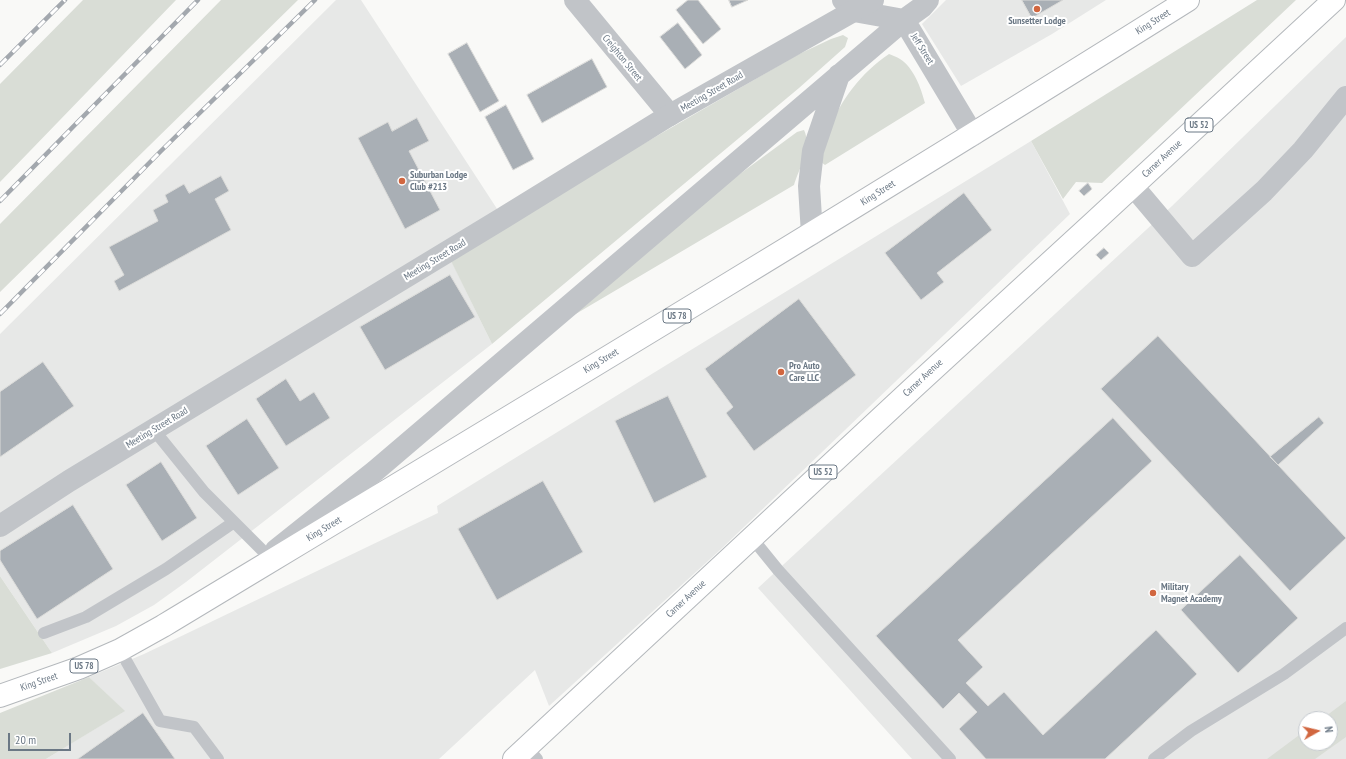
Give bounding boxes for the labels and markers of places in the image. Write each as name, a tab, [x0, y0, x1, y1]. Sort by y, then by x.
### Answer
marker: Sunsetter Lodge	[1032, 4, 1042, 14]
place label: Sunsetter Lodge	[1008, 15, 1066, 27]
place label: Suburban Lodge Club #213	[410, 169, 467, 192]
marker: Suburban Lodge Club #213	[397, 176, 407, 186]
place label: Pro Auto Care LLC	[789, 360, 820, 384]
marker: Pro Auto Care LLC	[776, 367, 786, 377]
place label: Military Magnet Academy	[1161, 581, 1222, 604]
marker: Military Magnet Academy	[1148, 588, 1158, 598]

